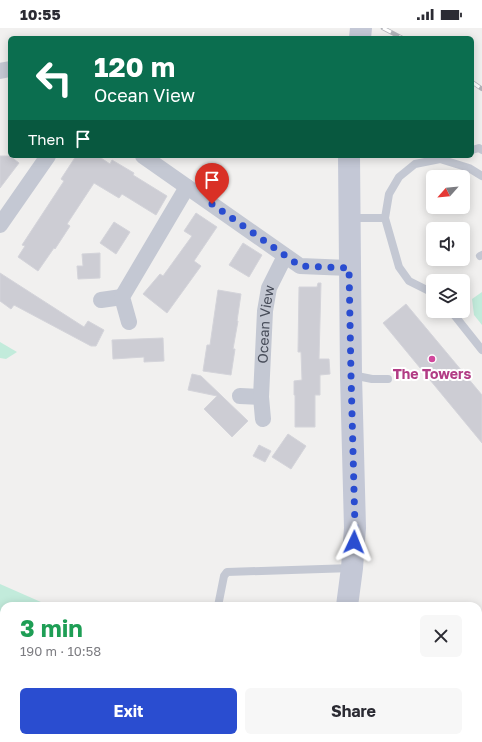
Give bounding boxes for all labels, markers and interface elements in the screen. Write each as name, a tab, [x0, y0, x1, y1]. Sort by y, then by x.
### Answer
text: 10:55	[20, 5, 61, 23]
text: 120 m	[94, 50, 175, 83]
icon: left	[28, 52, 80, 104]
text: Ocean View	[94, 84, 195, 106]
icon: arrive	[72, 128, 94, 150]
text: Then	[28, 130, 64, 148]
pin	[195, 163, 229, 204]
icon: arrive	[201, 169, 223, 191]
north arrow	[426, 170, 470, 214]
map controls	[426, 170, 470, 318]
button: sound	[426, 222, 470, 266]
button: layers	[426, 274, 470, 318]
street label: Ocean View	[254, 284, 277, 364]
marker: The Towers	[427, 354, 437, 364]
place label: The Towers	[393, 365, 472, 382]
position arrow	[333, 521, 375, 563]
text: 3 min	[20, 613, 83, 642]
button: close	[420, 615, 462, 657]
text: 190 m · 10:58	[20, 643, 101, 659]
button: Exit	[20, 688, 237, 734]
button: Share	[245, 688, 462, 734]

